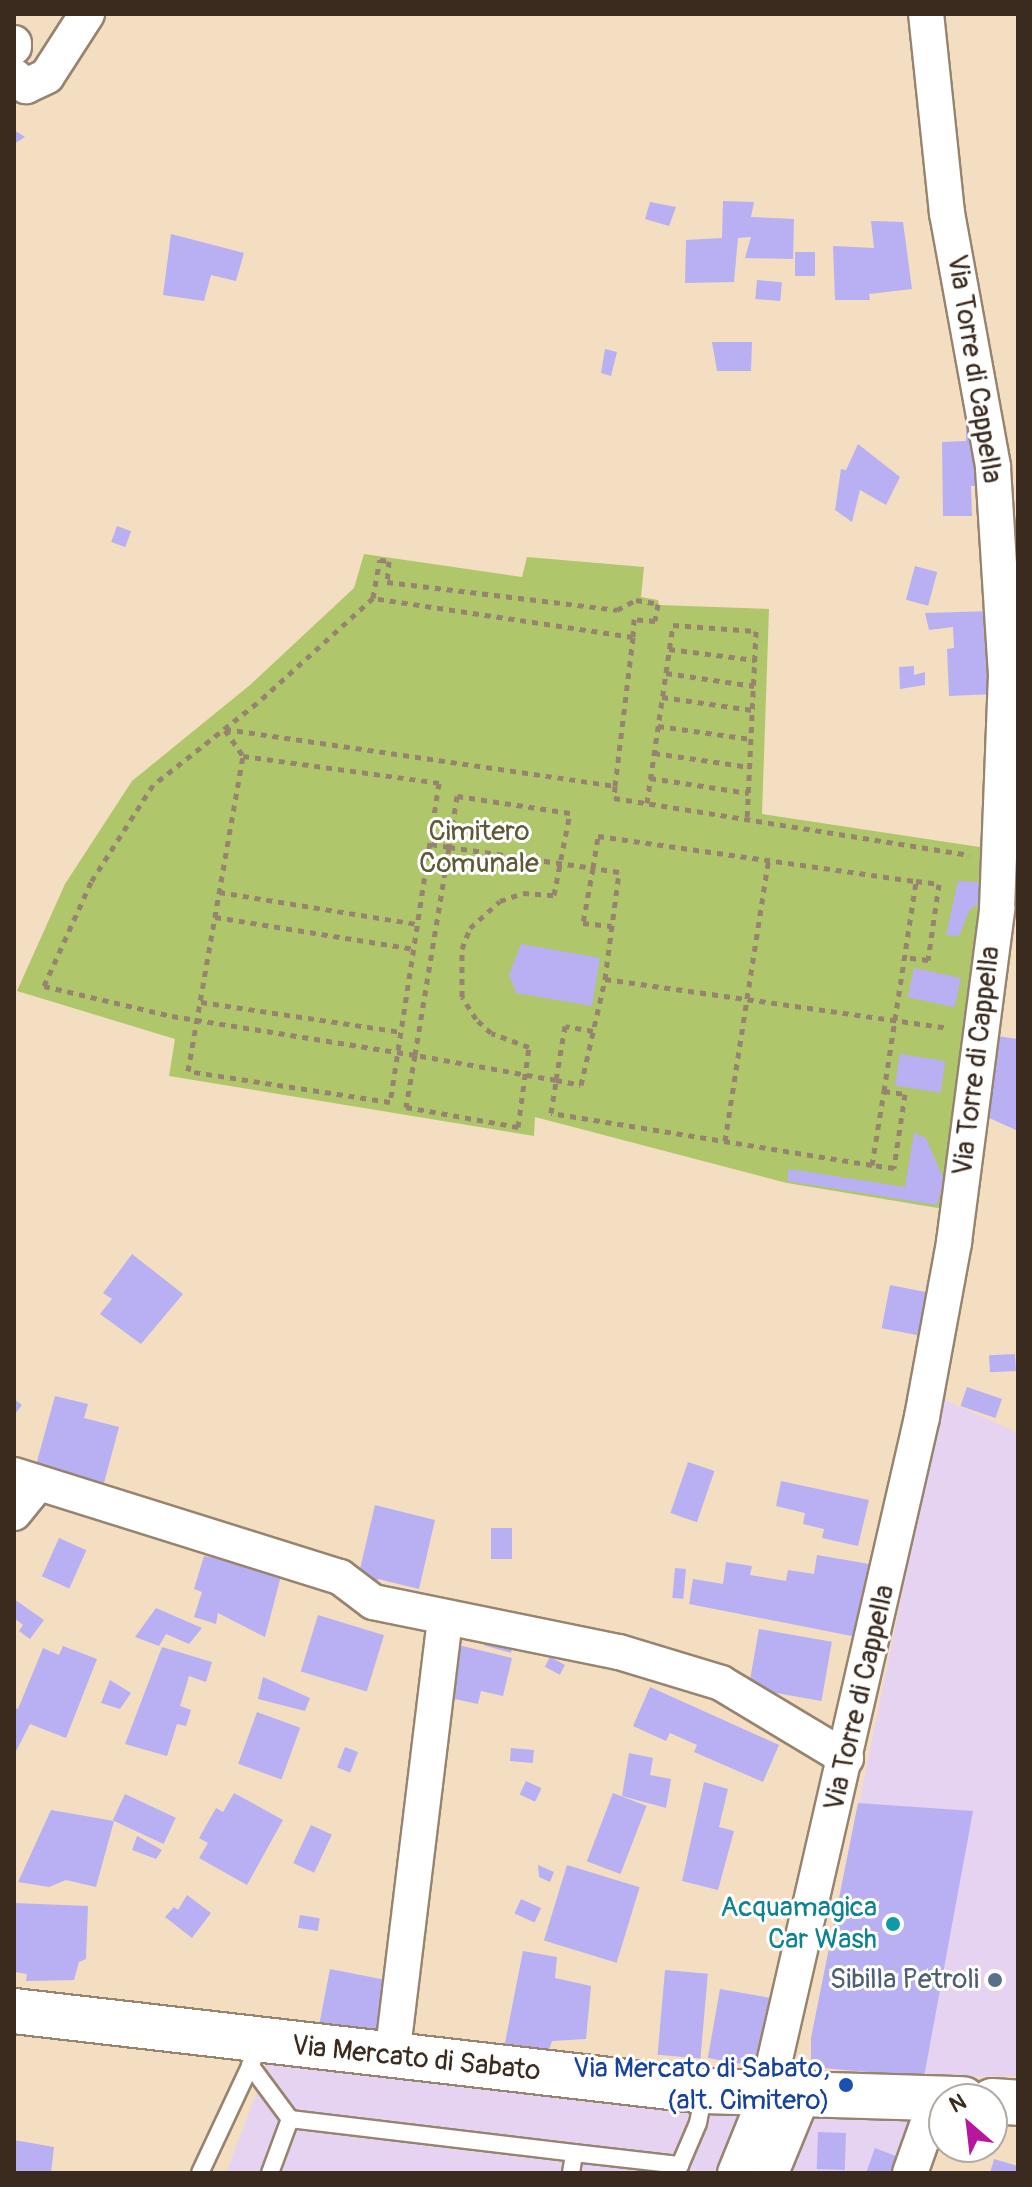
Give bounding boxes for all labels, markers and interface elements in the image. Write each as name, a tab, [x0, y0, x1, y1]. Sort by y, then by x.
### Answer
street label: Via Torre di Cappella	[939, 252, 1009, 486]
park label: Cimitero Comunale	[419, 815, 539, 881]
street label: Via Torre di Cappella	[946, 944, 1008, 1178]
street label: Via Torre di Cappella	[818, 1582, 902, 1814]
place label: Acquamagica Car Wash	[720, 1891, 877, 1957]
marker: Acquamagica Car Wash	[884, 1915, 902, 1933]
place label: Sibilla Petroli	[830, 1963, 979, 1997]
marker: Sibilla Petroli	[986, 1971, 1004, 1989]
street label: Via Mercato di Sabato	[290, 2029, 542, 2089]
place label: Via Mercato di Sabato, (alt. Cimitero)	[573, 2052, 830, 2118]
marker: Via Mercato di Sabato, (alt. Cimitero)	[837, 2076, 855, 2094]
north arrow	[928, 2083, 1008, 2163]
text: N	[945, 2088, 971, 2119]

